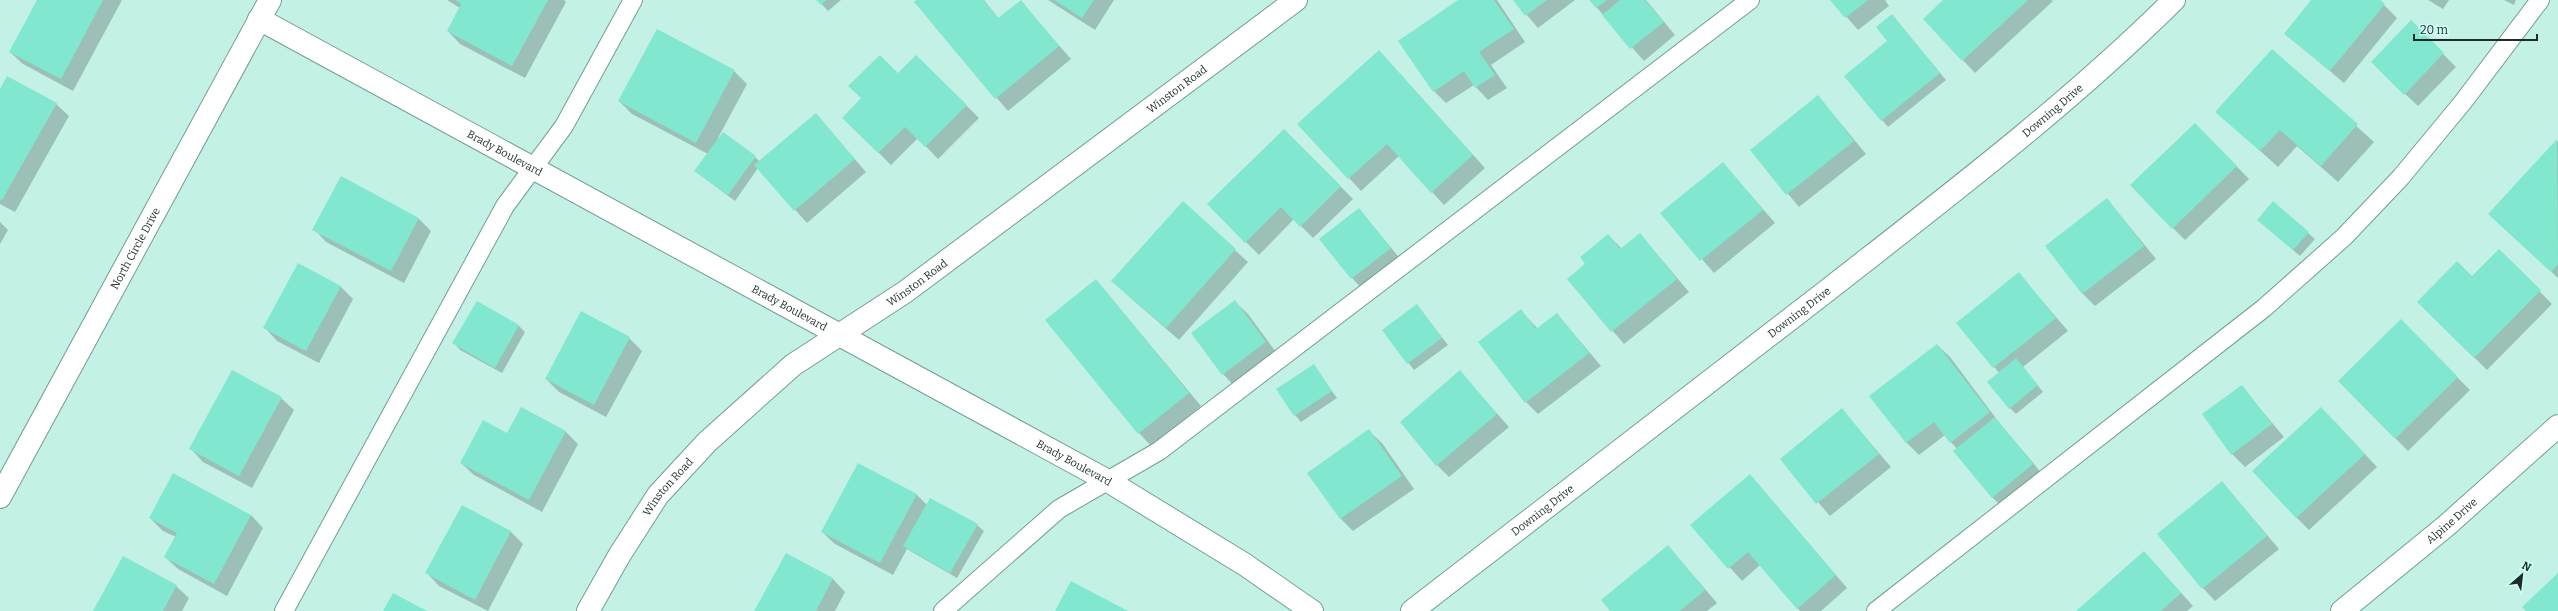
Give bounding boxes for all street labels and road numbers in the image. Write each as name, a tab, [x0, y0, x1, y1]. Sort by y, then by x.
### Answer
street label: Winston Road	[1144, 63, 1210, 116]
street label: Downing Drive	[2020, 81, 2086, 140]
street label: Brady Boulevard	[465, 128, 545, 179]
street label: North Circle Drive	[108, 205, 163, 292]
street label: Winston Road	[884, 256, 950, 309]
street label: Brady Boulevard	[749, 282, 830, 334]
street label: Downing Drive	[1765, 284, 1833, 341]
street label: Brady Boulevard	[1034, 437, 1114, 489]
street label: Winston Road	[640, 455, 696, 518]
street label: Downing Drive	[1509, 482, 1577, 539]
street label: Alpine Drive	[2424, 495, 2480, 546]

